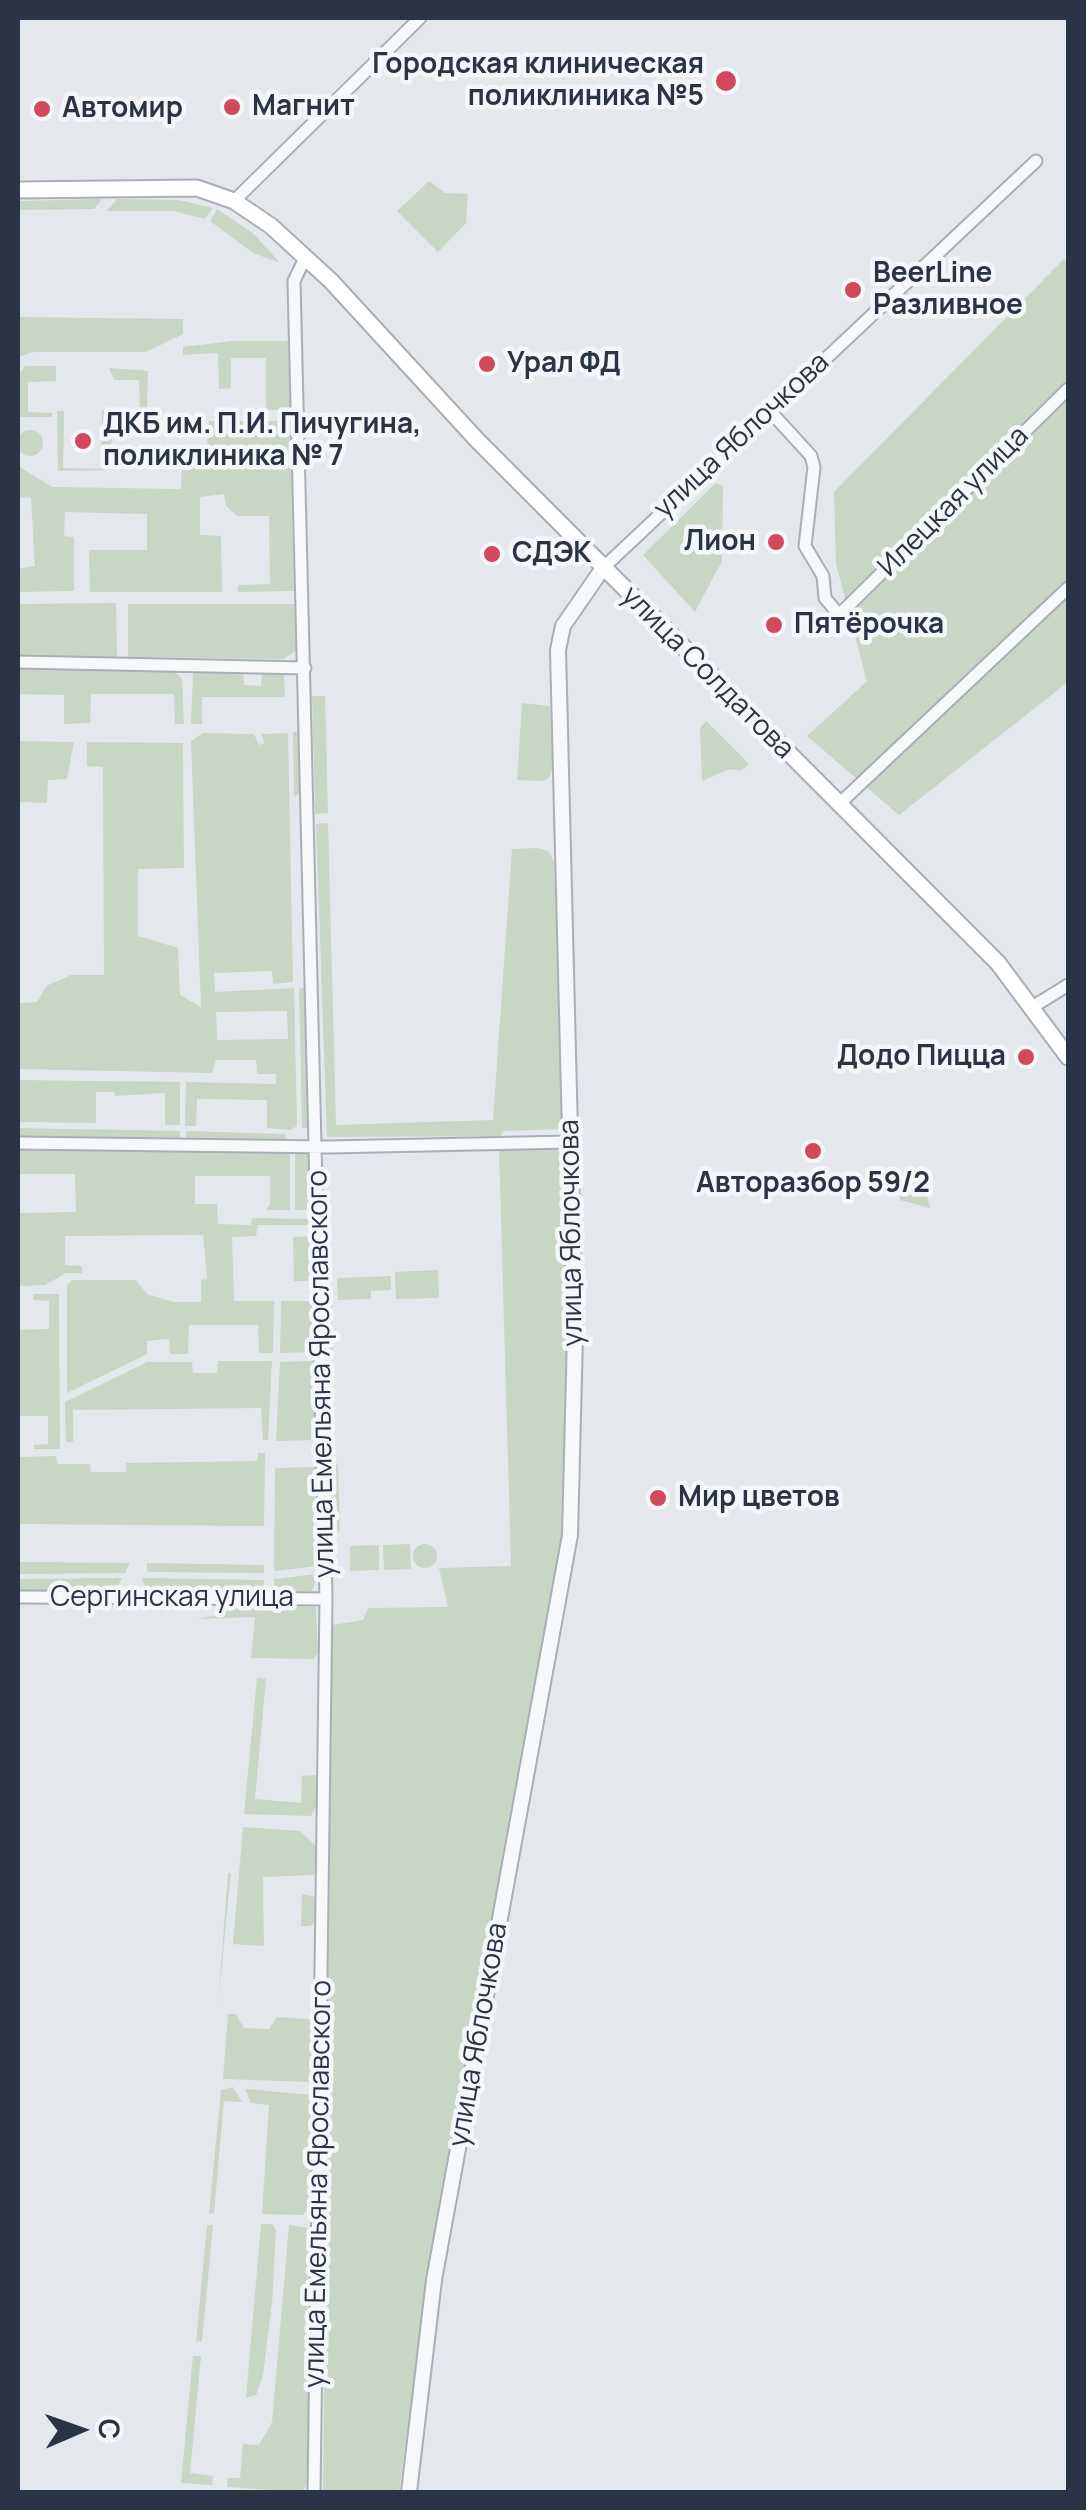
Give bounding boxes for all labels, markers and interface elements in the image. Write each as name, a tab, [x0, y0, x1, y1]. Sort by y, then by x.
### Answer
place label: Городская клиническая поликлиника №5	[372, 48, 704, 114]
marker: Городская клиническая поликлиника №5	[713, 68, 739, 94]
place label: Магнит	[252, 90, 355, 124]
place label: Автомир	[62, 92, 183, 126]
marker: Магнит	[221, 96, 243, 118]
marker: Автомир	[31, 98, 53, 120]
place label: BeerLine Разливное	[873, 257, 1023, 323]
marker: BeerLine Разливное	[842, 279, 864, 301]
street label: улица Яблочкова	[647, 346, 837, 526]
place label: Урал ФД	[507, 347, 621, 381]
marker: Урал ФД	[476, 353, 498, 375]
place label: ДКБ им. П.И. Пичугина, поликлиника № 7	[103, 408, 422, 474]
street label: Илецкая улица	[872, 420, 1036, 584]
marker: ДКБ им. П.И. Пичугина, поликлиника № 7	[72, 430, 94, 452]
place label: Лион	[684, 525, 756, 559]
marker: Лион	[765, 531, 787, 553]
place label: СДЭК	[512, 537, 591, 571]
marker: СДЭК	[481, 543, 503, 565]
street label: улица Солдатова	[614, 580, 800, 766]
place label: Пятёрочка	[794, 608, 944, 642]
marker: Пятёрочка	[763, 614, 785, 636]
place label: Додо Пицца	[837, 1040, 1006, 1074]
marker: Додо Пицца	[1015, 1046, 1037, 1068]
street label: улица Яблочкова	[553, 1119, 591, 1347]
marker: Авторазбор 59/2	[802, 1140, 824, 1162]
place label: Авторазбор 59/2	[696, 1167, 930, 1201]
street label: улица Емельяна Ярославского	[302, 1170, 342, 1578]
place label: Мир цветов	[678, 1481, 840, 1515]
marker: Мир цветов	[647, 1487, 669, 1509]
street label: Сергинская улица	[50, 1581, 294, 1615]
street label: улица Яблочкова	[443, 1920, 515, 2150]
street label: улица Емельяна Ярославского	[299, 1980, 339, 2388]
north arrow	[30, 2380, 130, 2480]
text: С	[91, 2418, 129, 2440]

